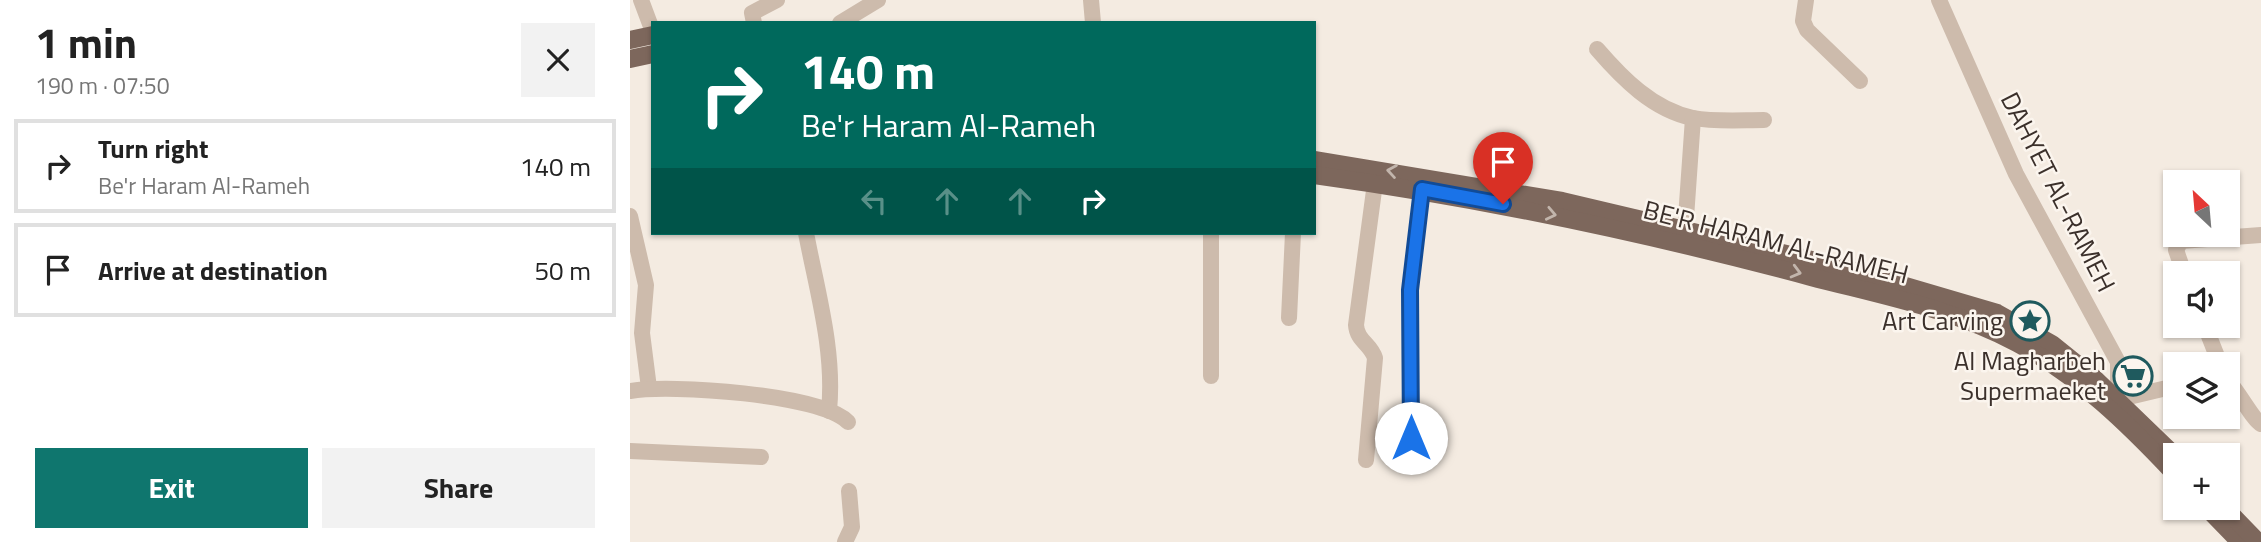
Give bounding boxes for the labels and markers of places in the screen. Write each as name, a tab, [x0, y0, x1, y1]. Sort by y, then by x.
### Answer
pin	[1473, 132, 1533, 204]
place icon: Art Carving	[2009, 300, 2051, 342]
place label: Art Carving	[1882, 301, 2003, 340]
place label: Al Magharbeh Supermaeket	[1954, 341, 2106, 410]
supermarket icon: Al Magharbeh Supermaeket	[2112, 355, 2154, 397]

